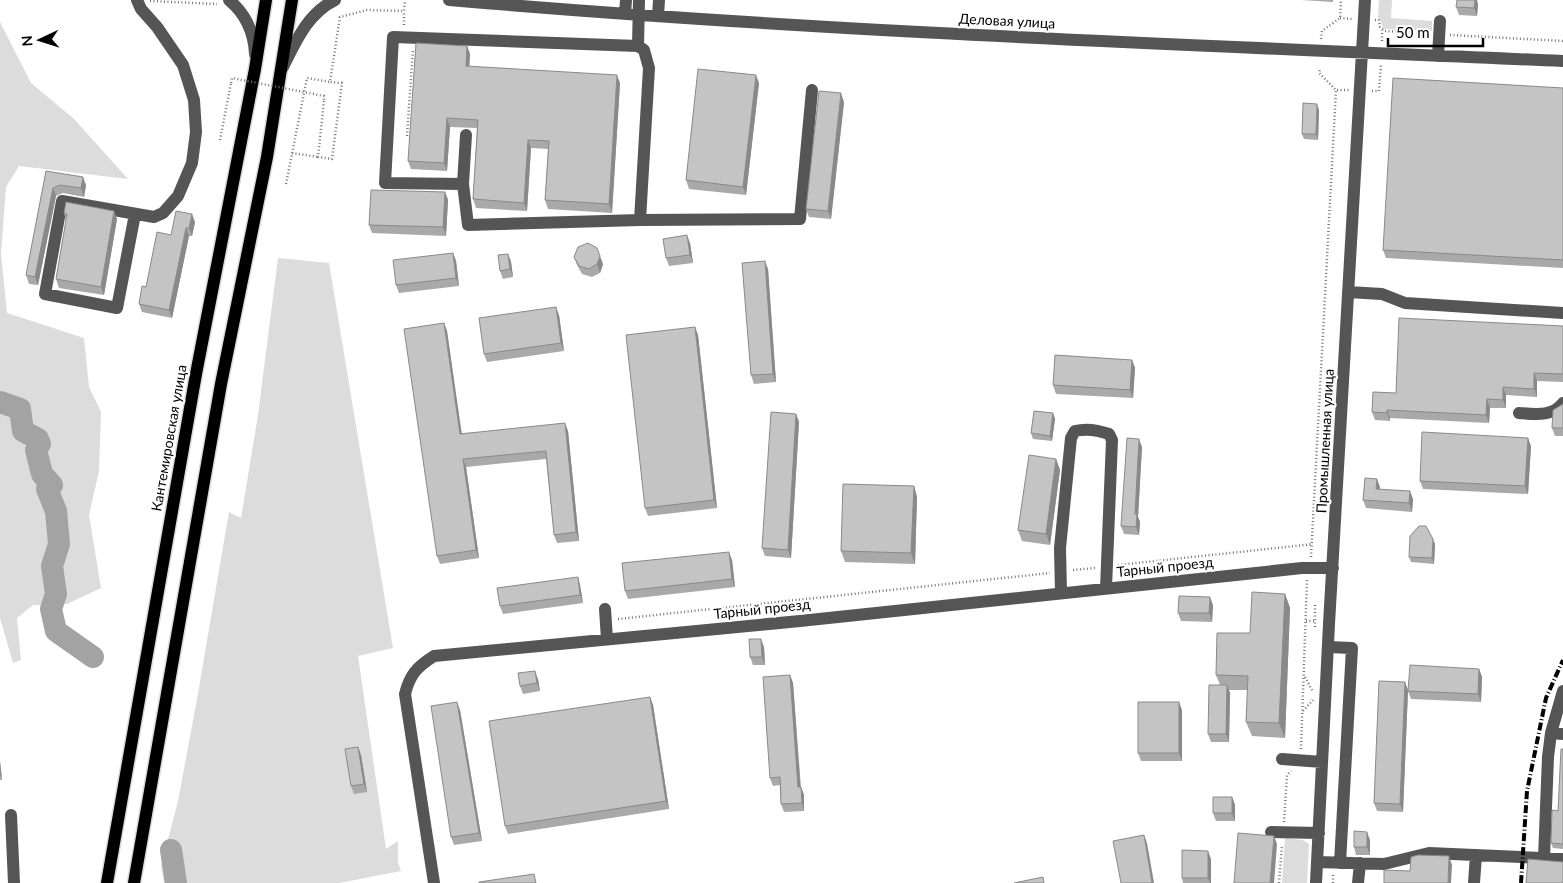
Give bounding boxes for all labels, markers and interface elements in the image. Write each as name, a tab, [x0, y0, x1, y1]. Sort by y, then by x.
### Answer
street label: Деловая улица	[958, 9, 1056, 32]
north arrow	[15, 15, 65, 65]
scale bar	[1388, 15, 1483, 47]
text: 50 m	[1396, 23, 1430, 41]
text: N	[18, 35, 35, 47]
street label: Кантемировская улица	[147, 363, 190, 513]
street label: Промышленная улица	[1312, 368, 1337, 514]
street label: Тарный проезд	[1116, 553, 1214, 580]
street label: Тарный проезд	[713, 595, 811, 622]

